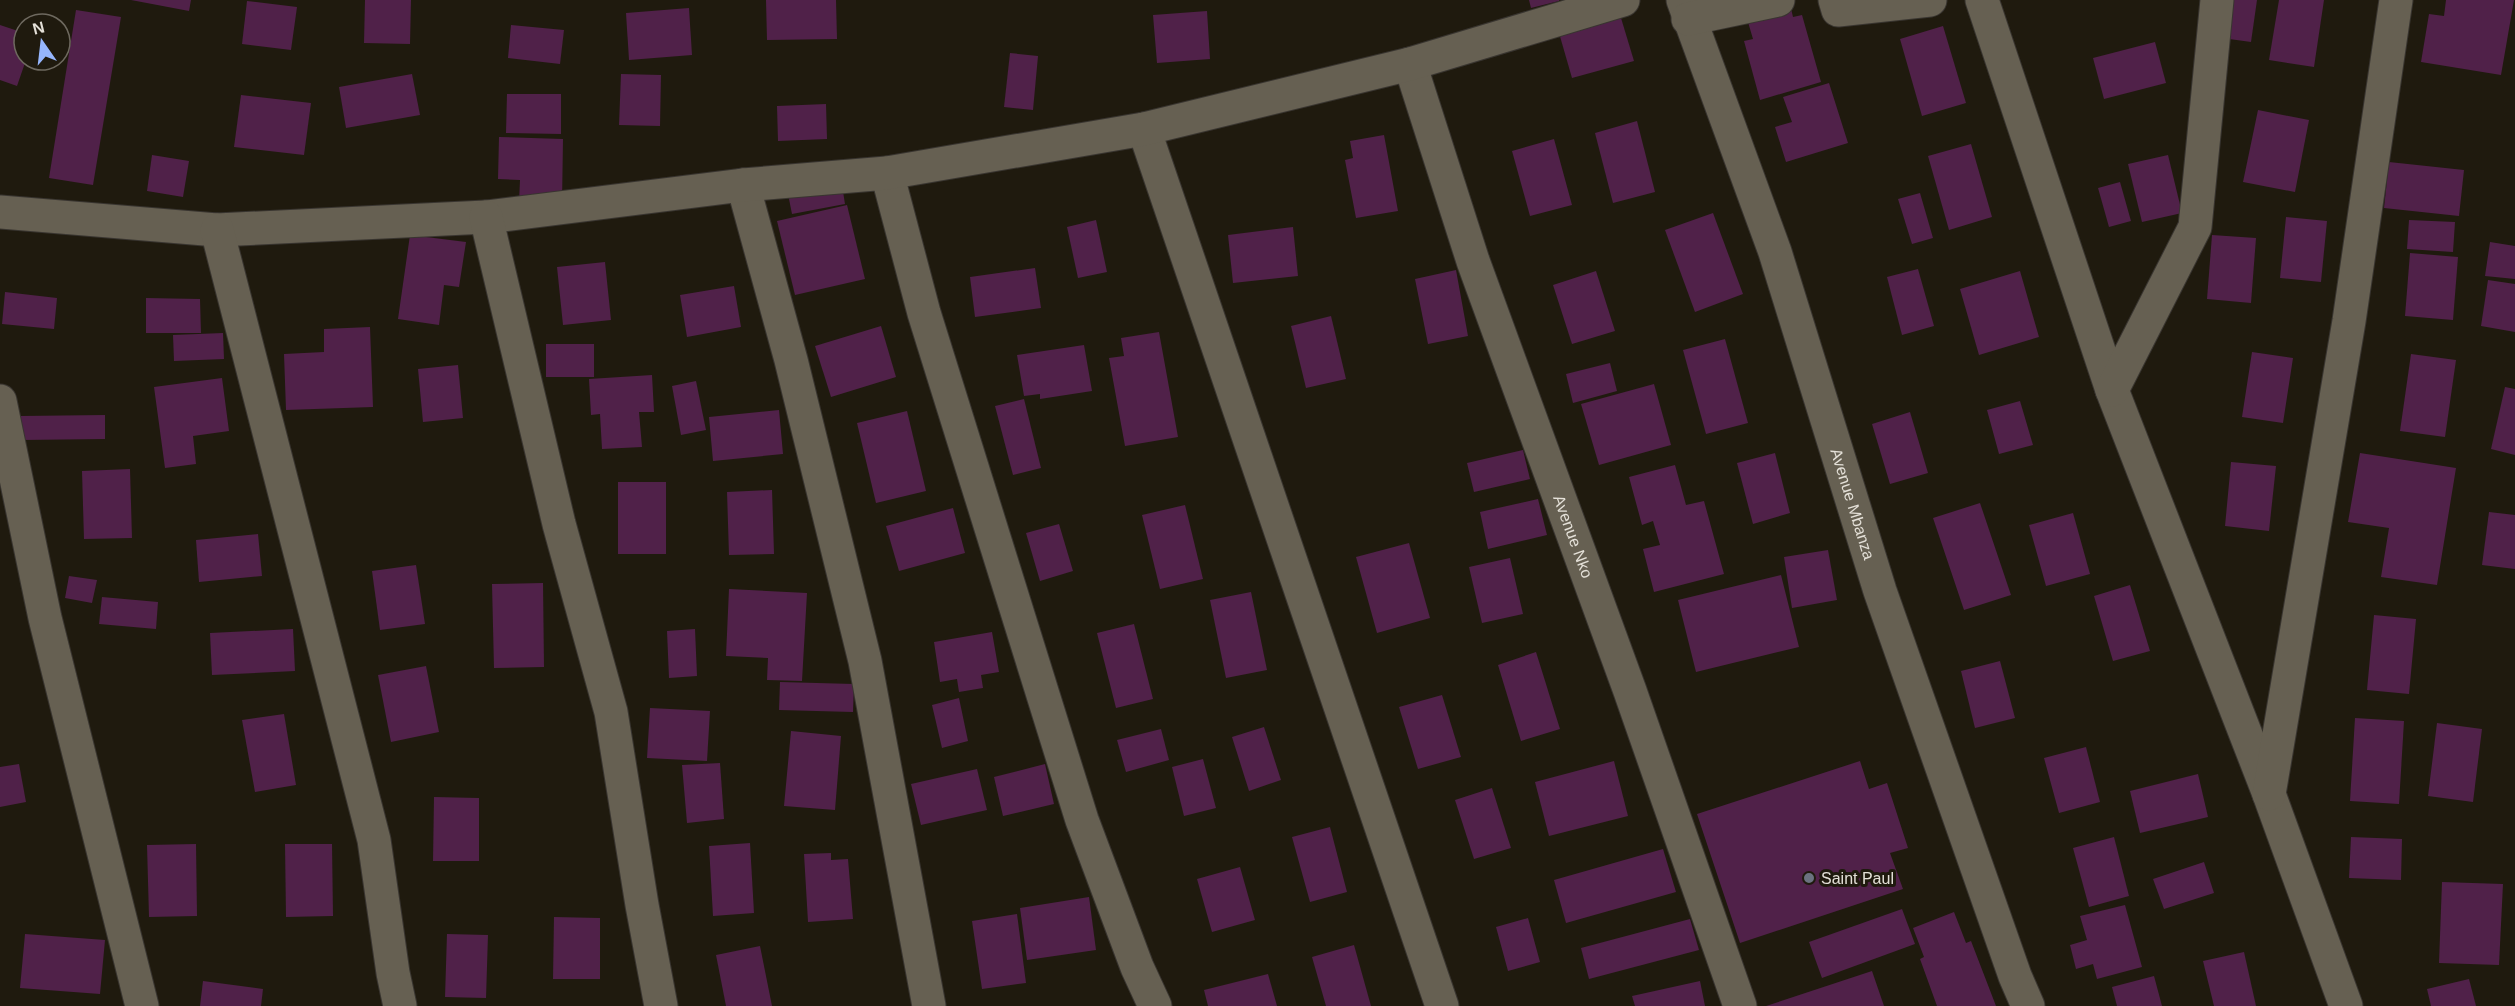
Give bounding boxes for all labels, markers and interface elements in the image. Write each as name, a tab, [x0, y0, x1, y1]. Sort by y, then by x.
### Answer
north arrow	[12, 12, 72, 72]
text: N	[31, 18, 46, 38]
street label: Avenue Mbanza	[1828, 446, 1878, 562]
street label: Avenue Nko	[1551, 493, 1596, 580]
place label: Saint Paul	[1821, 870, 1894, 887]
marker: Saint Paul	[1802, 871, 1816, 885]

